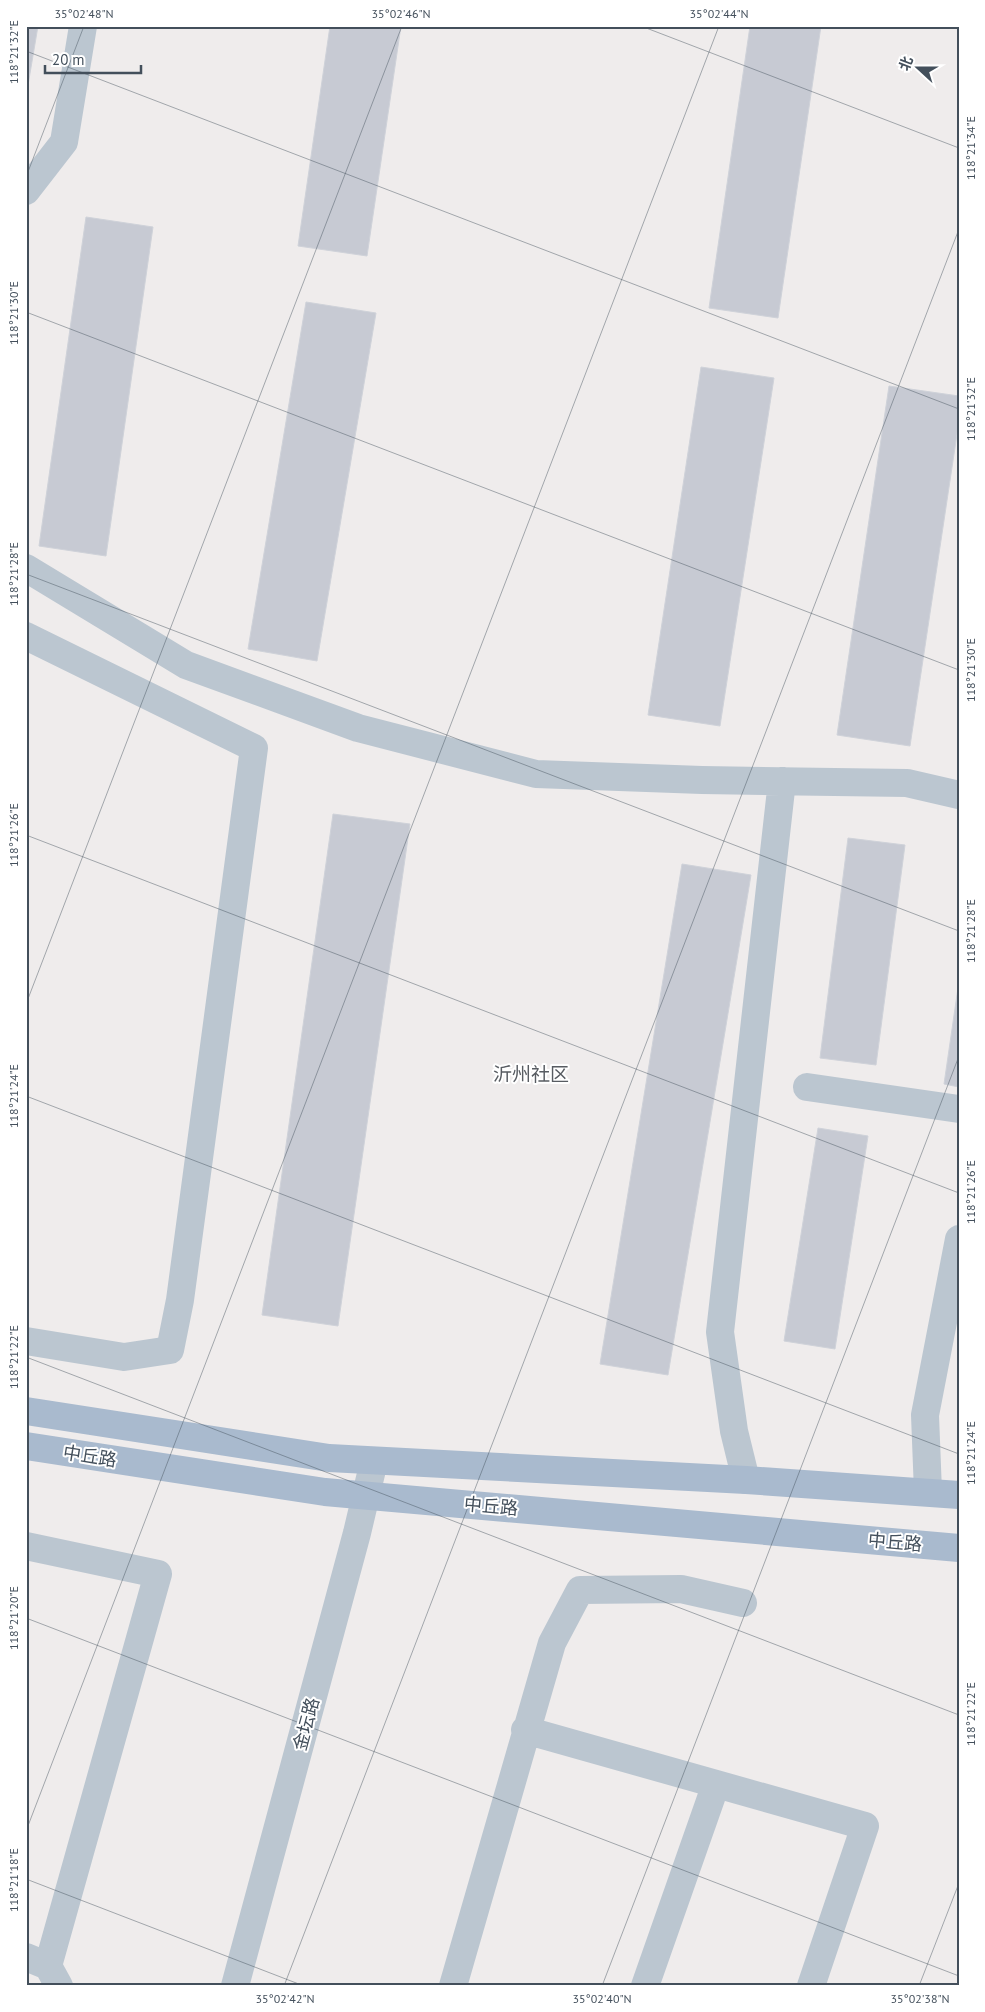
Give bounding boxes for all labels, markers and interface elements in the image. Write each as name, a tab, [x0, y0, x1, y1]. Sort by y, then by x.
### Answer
text: 35°02'48"N	[54, 6, 114, 21]
text: 35°02'46"N	[371, 6, 431, 21]
text: 35°02'44"N	[689, 6, 749, 21]
text: 118°21'32"E	[6, 20, 21, 84]
scale bar	[45, 42, 141, 74]
north arrow	[892, 42, 942, 92]
text: 20 m	[52, 50, 85, 69]
text: 北	[895, 54, 917, 73]
text: 118°21'34"E	[963, 116, 978, 180]
text: 118°21'30"E	[6, 281, 21, 345]
text: 118°21'32"E	[963, 377, 978, 441]
text: 118°21'28"E	[6, 542, 21, 606]
text: 118°21'30"E	[963, 638, 978, 702]
text: 118°21'26"E	[6, 803, 21, 867]
text: 118°21'28"E	[963, 899, 978, 963]
district label: 沂州社区	[493, 1062, 569, 1086]
text: 118°21'24"E	[6, 1064, 21, 1128]
text: 118°21'26"E	[963, 1160, 978, 1224]
text: 118°21'22"E	[6, 1325, 21, 1389]
text: 118°21'24"E	[963, 1421, 978, 1485]
street label: 中丘路	[62, 1440, 118, 1472]
street label: 中丘路	[463, 1492, 519, 1520]
street label: 中丘路	[867, 1528, 923, 1556]
text: 118°21'20"E	[6, 1586, 21, 1650]
text: 118°21'22"E	[963, 1682, 978, 1746]
street label: 金坛路	[288, 1695, 324, 1753]
text: 118°21'18"E	[6, 1848, 21, 1912]
text: 35°02'42"N	[255, 1991, 315, 2006]
text: 35°02'40"N	[572, 1991, 632, 2006]
text: 35°02'38"N	[890, 1991, 950, 2006]

